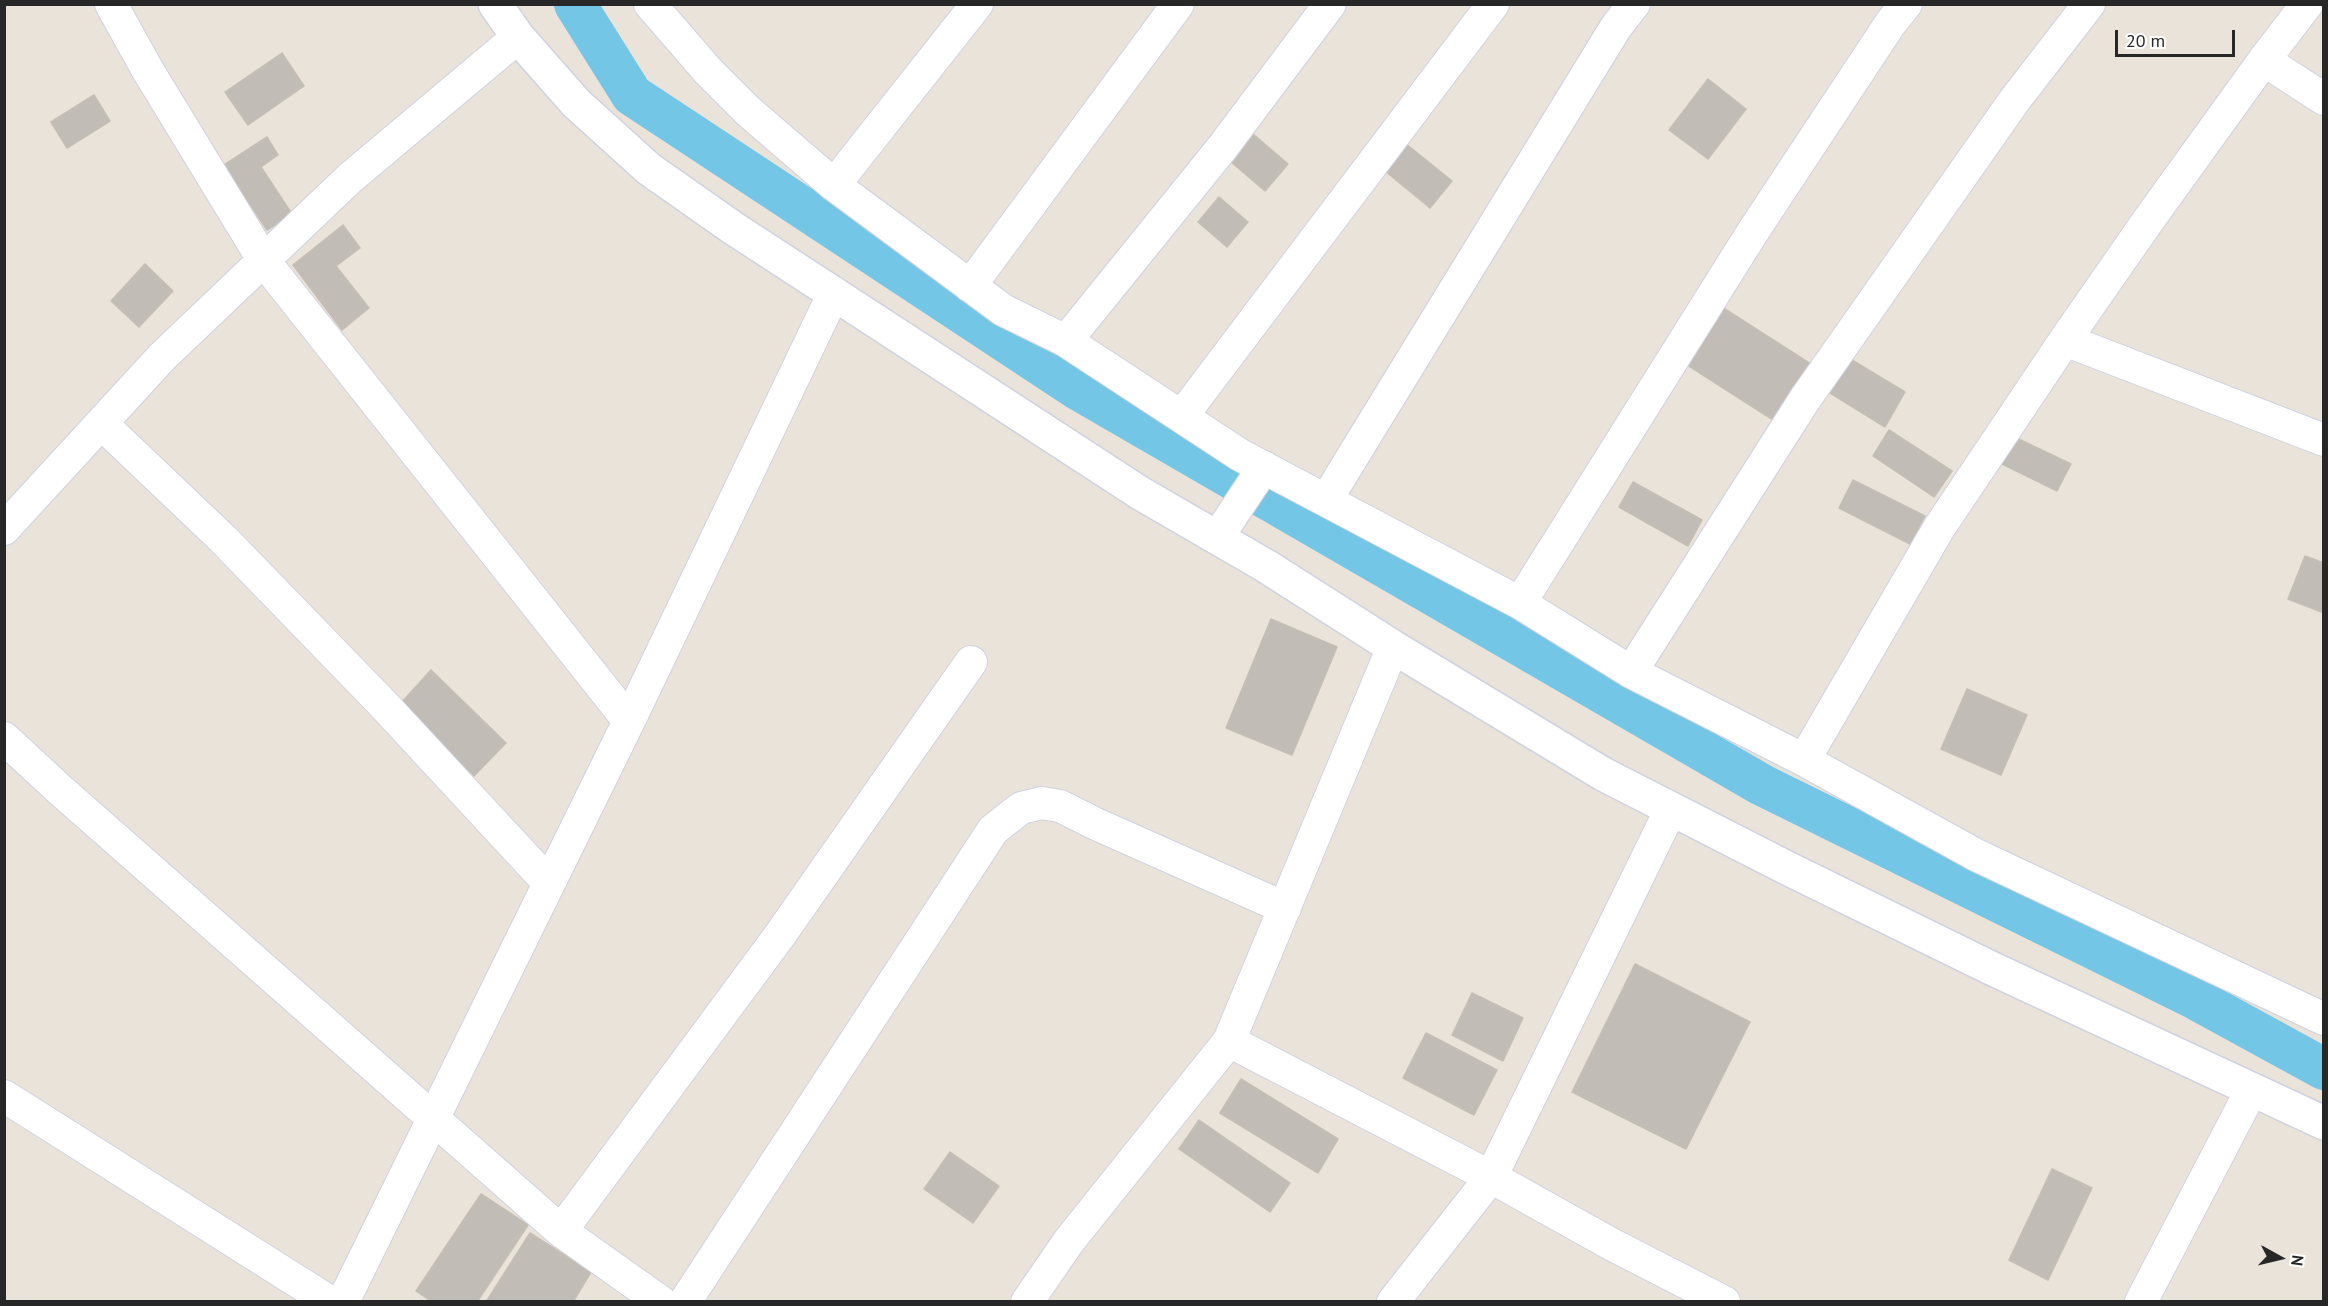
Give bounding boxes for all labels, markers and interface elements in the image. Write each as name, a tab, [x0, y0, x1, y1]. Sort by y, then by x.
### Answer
scale bar	[2118, 18, 2238, 56]
text: 20 m	[2126, 29, 2165, 52]
north arrow	[2250, 1228, 2310, 1288]
text: N	[2287, 1254, 2308, 1267]

